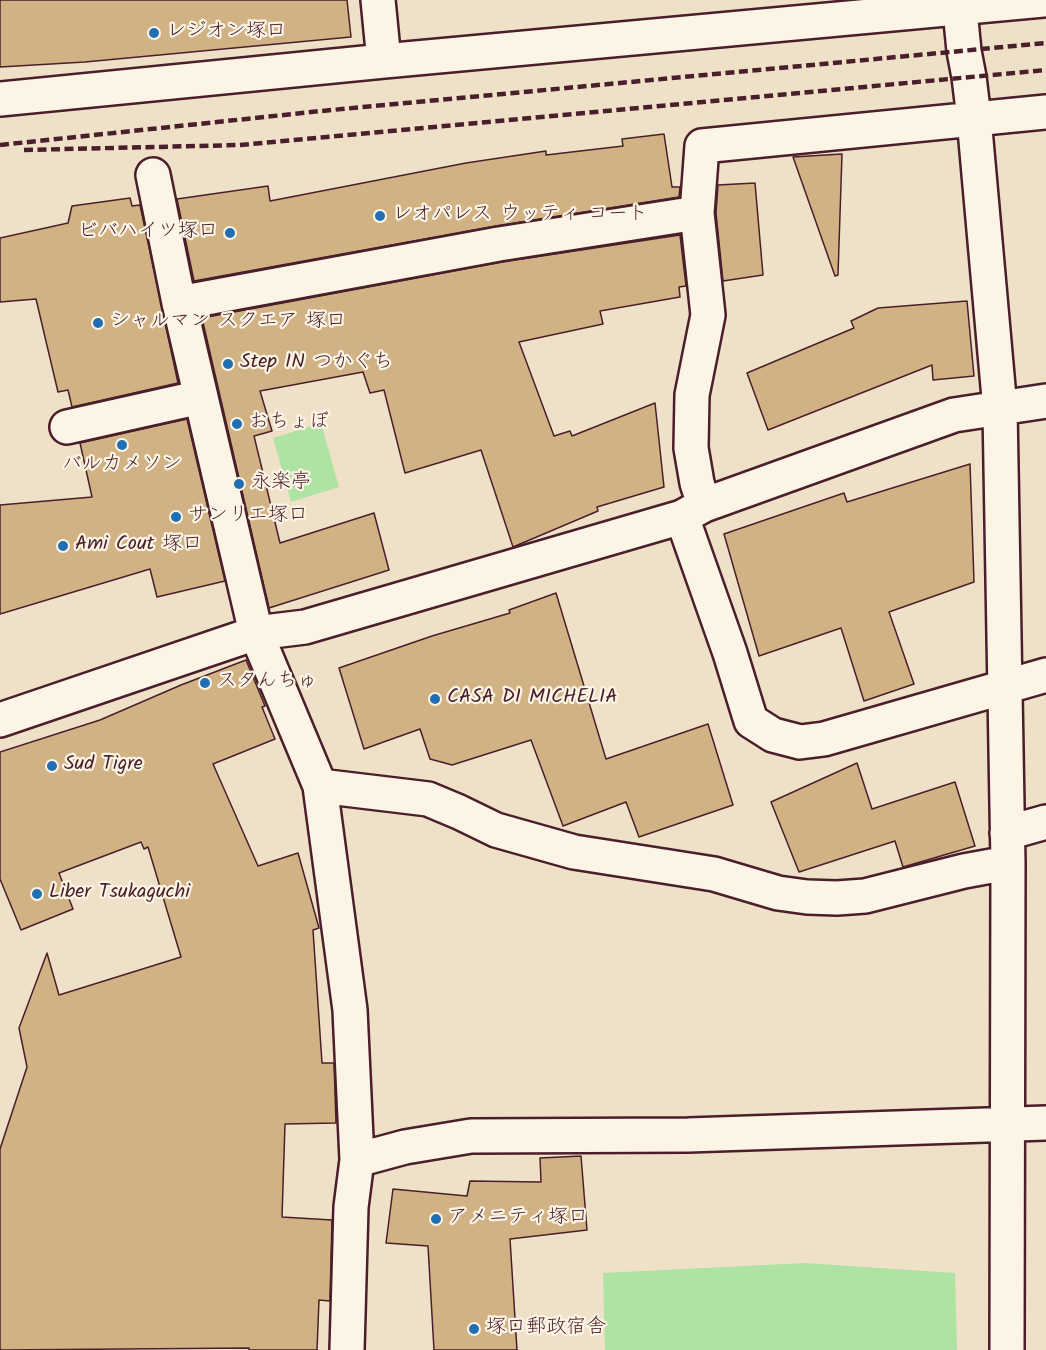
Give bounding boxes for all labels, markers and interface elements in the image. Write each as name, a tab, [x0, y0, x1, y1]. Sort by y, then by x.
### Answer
place label: レジオン塚口	[166, 21, 286, 45]
marker: レジオン塚口	[147, 26, 161, 40]
place label: レオパレス ウッティ コート	[392, 204, 648, 228]
marker: レオパレス ウッティ コート	[373, 209, 387, 223]
place label: ビバハイツ塚口	[78, 221, 218, 245]
marker: ビバハイツ塚口	[223, 226, 237, 240]
place label: シャルマン スクエア 塚口	[110, 311, 346, 335]
marker: シャルマン スクエア 塚口	[91, 316, 105, 330]
place label: Step IN つかぐち	[240, 352, 393, 376]
marker: Step IN つかぐち	[221, 357, 235, 371]
place label: おちょぼ	[249, 412, 329, 436]
marker: おちょぼ	[230, 417, 244, 431]
marker: バルカメソン	[115, 438, 129, 452]
place label: バルカメソン	[62, 454, 182, 478]
place label: 永楽亭	[251, 472, 311, 496]
marker: 永楽亭	[232, 477, 246, 491]
place label: サンリエ塚口	[188, 505, 308, 529]
marker: サンリエ塚口	[169, 510, 183, 524]
place label: Ami Cout 塚口	[75, 534, 202, 558]
marker: Ami Cout 塚口	[56, 539, 70, 553]
place label: スタんちゅ	[217, 671, 317, 695]
marker: スタんちゅ	[198, 676, 212, 690]
place label: CASA DI MICHELIA	[447, 687, 617, 711]
marker: CASA DI MICHELIA	[428, 692, 442, 706]
place label: Sud Tigre	[64, 754, 143, 778]
marker: Sud Tigre	[45, 759, 59, 773]
place label: Liber Tsukaguchi	[49, 882, 190, 906]
marker: Liber Tsukaguchi	[30, 887, 44, 901]
place label: アメニティ塚口	[448, 1207, 588, 1231]
marker: アメニティ塚口	[429, 1212, 443, 1226]
place label: 塚口郵政宿舎	[486, 1317, 606, 1341]
marker: 塚口郵政宿舎	[467, 1322, 481, 1336]

